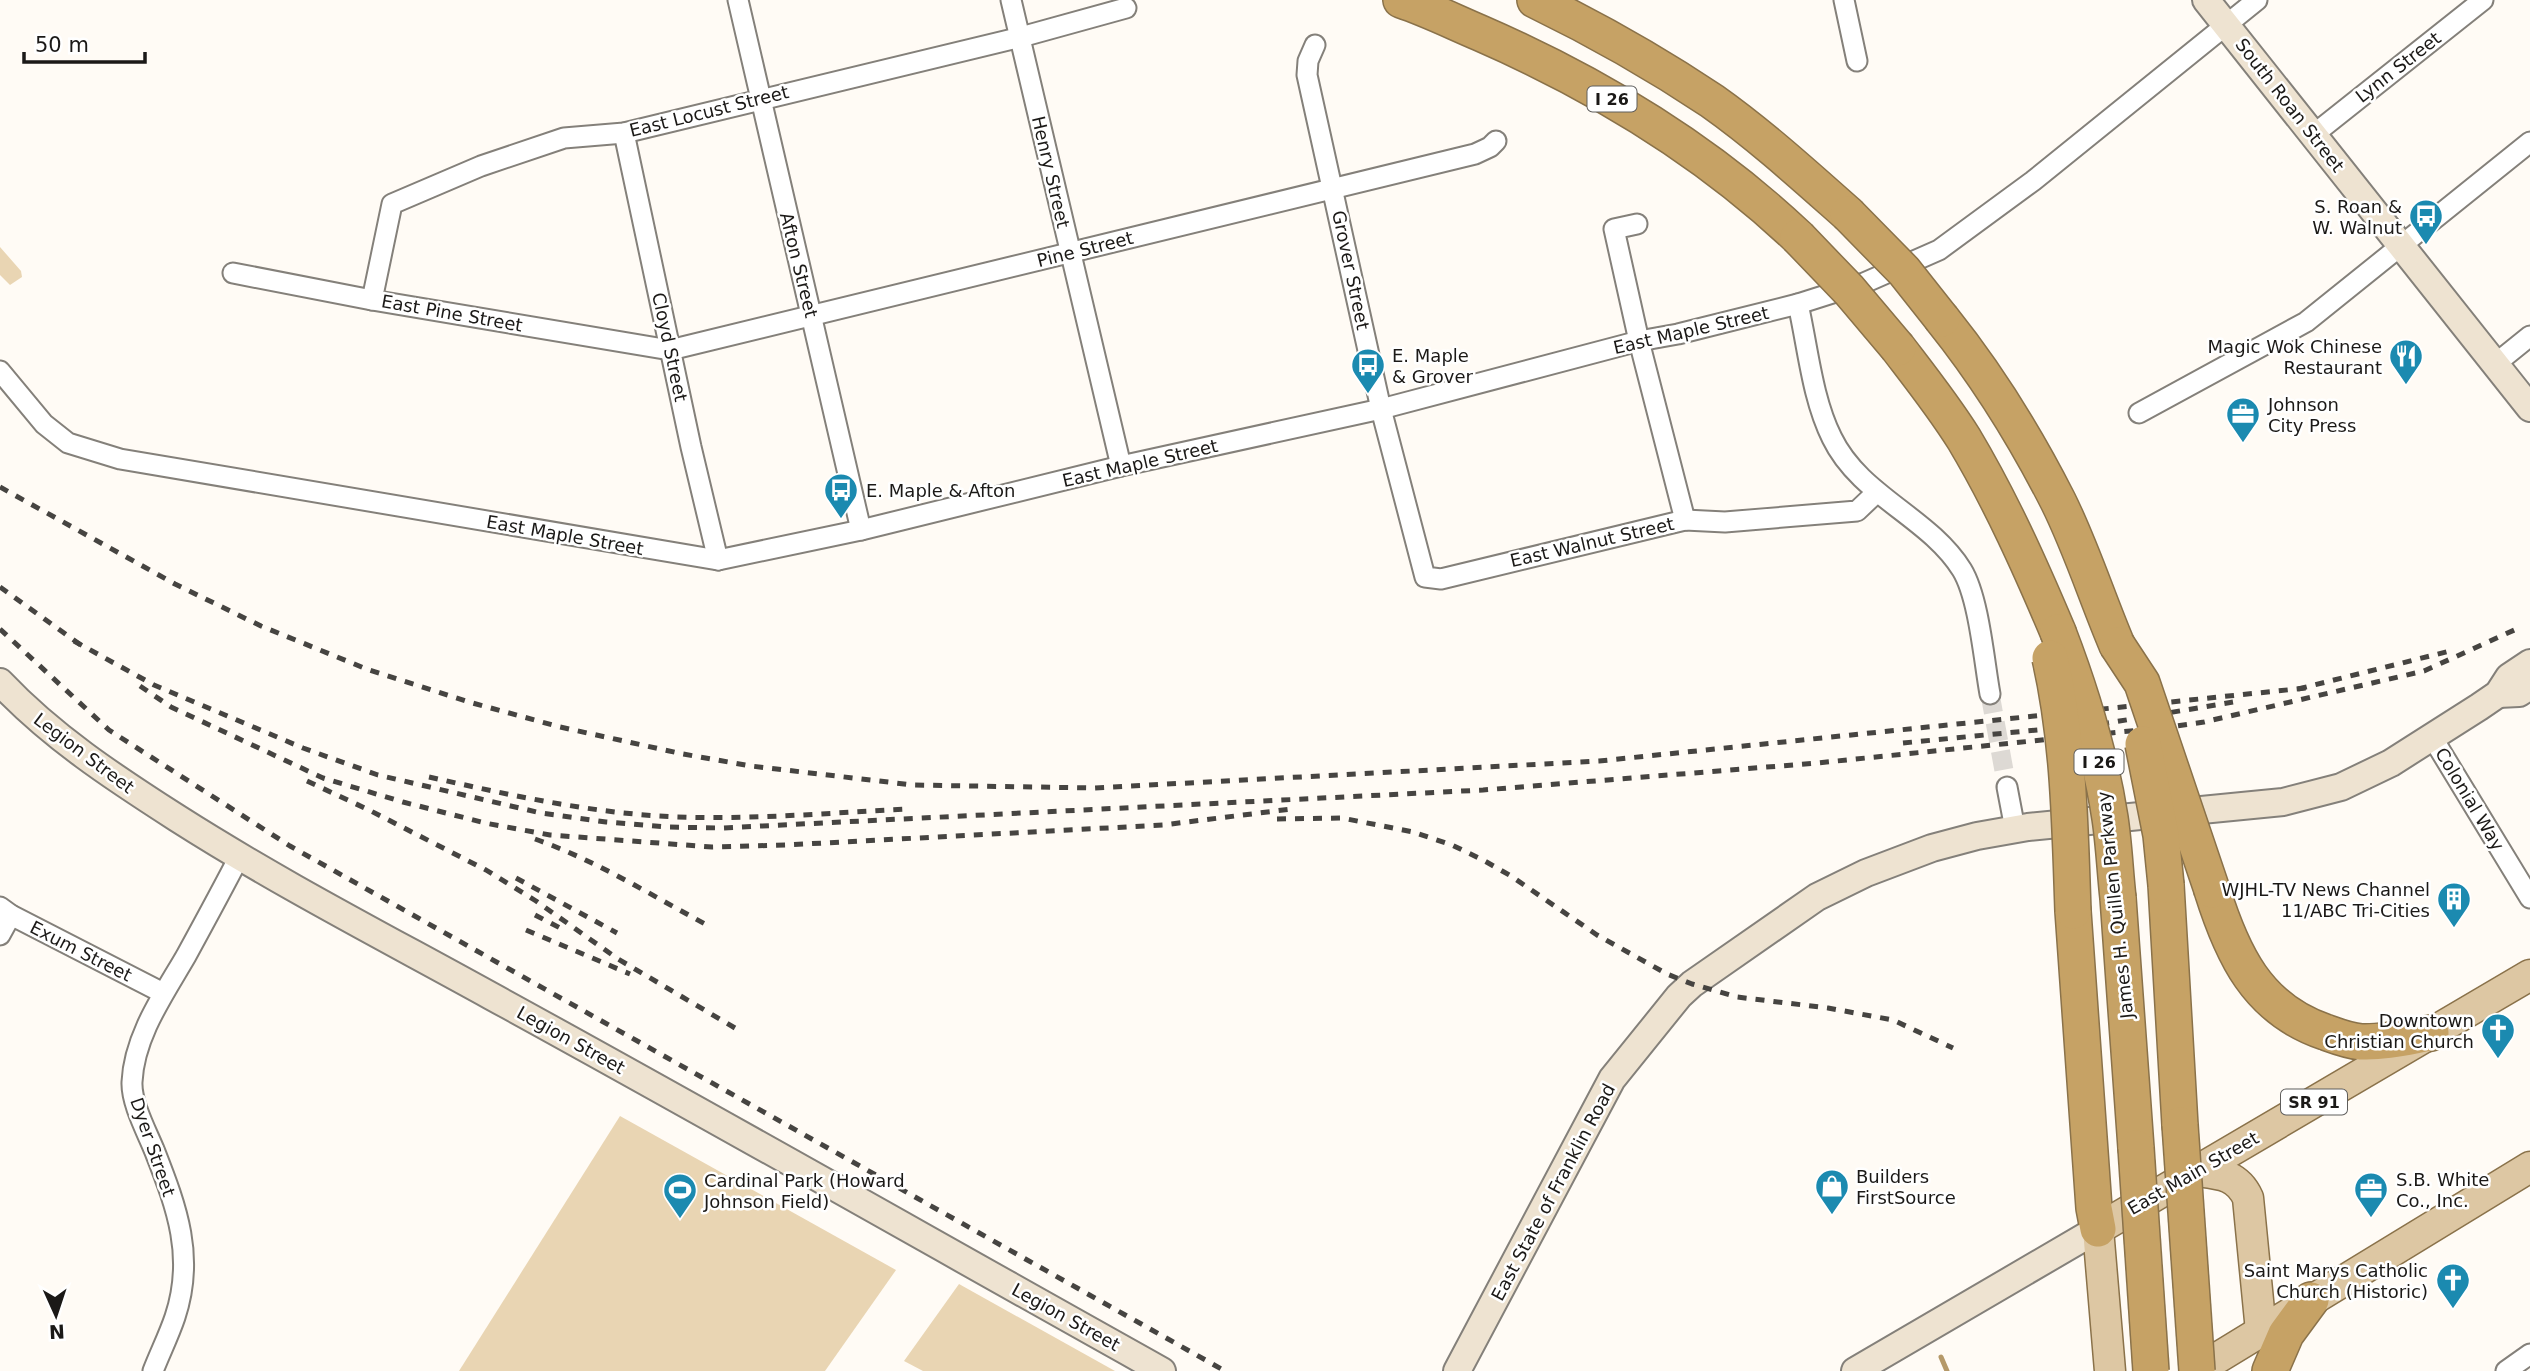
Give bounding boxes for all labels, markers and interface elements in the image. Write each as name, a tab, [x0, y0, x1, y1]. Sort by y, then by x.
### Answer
scale bar	[24, 21, 145, 65]
street label: Lynn Street	[2351, 27, 2445, 107]
text: 50 m	[35, 33, 89, 57]
street label: South Roan Street	[2231, 34, 2349, 176]
street label: East Locust Street	[627, 81, 791, 141]
road number: I 26	[1588, 86, 1636, 111]
street label: Henry Street	[1028, 114, 1074, 230]
place label: S. Roan & W. Walnut	[2312, 196, 2402, 238]
bus stop icon: S. Roan & W. Walnut	[2407, 197, 2445, 246]
street label: Grover Street	[1328, 208, 1374, 332]
street label: Afton Street	[776, 210, 822, 320]
street label: Pine Street	[1035, 227, 1135, 271]
street label: East Pine Street	[380, 290, 524, 336]
street label: Cloyd Street	[648, 290, 692, 404]
street label: East Maple Street	[1611, 302, 1771, 358]
place label: Magic Wok Chinese Restaurant	[2208, 336, 2382, 378]
restaurant icon: Magic Wok Chinese Restaurant	[2387, 337, 2425, 386]
place label: E. Maple & Grover	[1392, 345, 1473, 387]
bus stop icon: E. Maple & Grover	[1349, 346, 1387, 395]
place label: Johnson City Press	[2267, 394, 2356, 436]
office icon: Johnson City Press	[2224, 395, 2262, 444]
street label: East Maple Street	[1060, 435, 1220, 491]
bus stop icon: E. Maple & Afton	[822, 471, 860, 520]
place label: E. Maple & Afton	[866, 480, 1016, 501]
street label: East Maple Street	[485, 511, 645, 559]
street label: East Walnut Street	[1508, 513, 1676, 571]
street label: Legion Street	[30, 708, 138, 798]
street label: Colonial Way	[2431, 744, 2509, 854]
road number: I 26	[2074, 750, 2124, 775]
street label: James H. Quillen Parkway	[2093, 790, 2138, 1021]
place label: WJHL-TV News Channel 11/ABC Tri-Cities	[2222, 879, 2430, 921]
building icon: WJHL-TV News Channel 11/ABC Tri-Cities	[2435, 880, 2473, 929]
street label: Exum Street	[27, 916, 135, 986]
street label: Legion Street	[513, 1002, 629, 1078]
place label: Downtown Christian Church	[2324, 1010, 2474, 1052]
church icon: Downtown Christian Church	[2479, 1011, 2517, 1060]
street label: East State of Franklin Road	[1487, 1080, 1619, 1304]
road number: SR 91	[2281, 1090, 2347, 1114]
street label: Dyer Street	[126, 1095, 180, 1199]
street label: East Main Street	[2124, 1127, 2262, 1219]
place label: Builders FirstSource	[1856, 1166, 1956, 1208]
shop icon: Builders FirstSource	[1813, 1167, 1851, 1216]
place label: S.B. White Co., Inc.	[2396, 1169, 2489, 1211]
place label: Cardinal Park (Howard Johnson Field)	[703, 1170, 905, 1212]
office icon: S.B. White Co., Inc.	[2352, 1170, 2390, 1219]
sports icon: Cardinal Park (Howard Johnson Field)	[661, 1171, 699, 1220]
place label: Saint Marys Catholic Church (Historic)	[2244, 1260, 2428, 1302]
church icon: Saint Marys Catholic Church (Historic)	[2434, 1261, 2472, 1310]
street label: Legion Street	[1008, 1279, 1124, 1355]
north arrow	[21, 1280, 91, 1350]
text: N	[48, 1321, 65, 1343]

